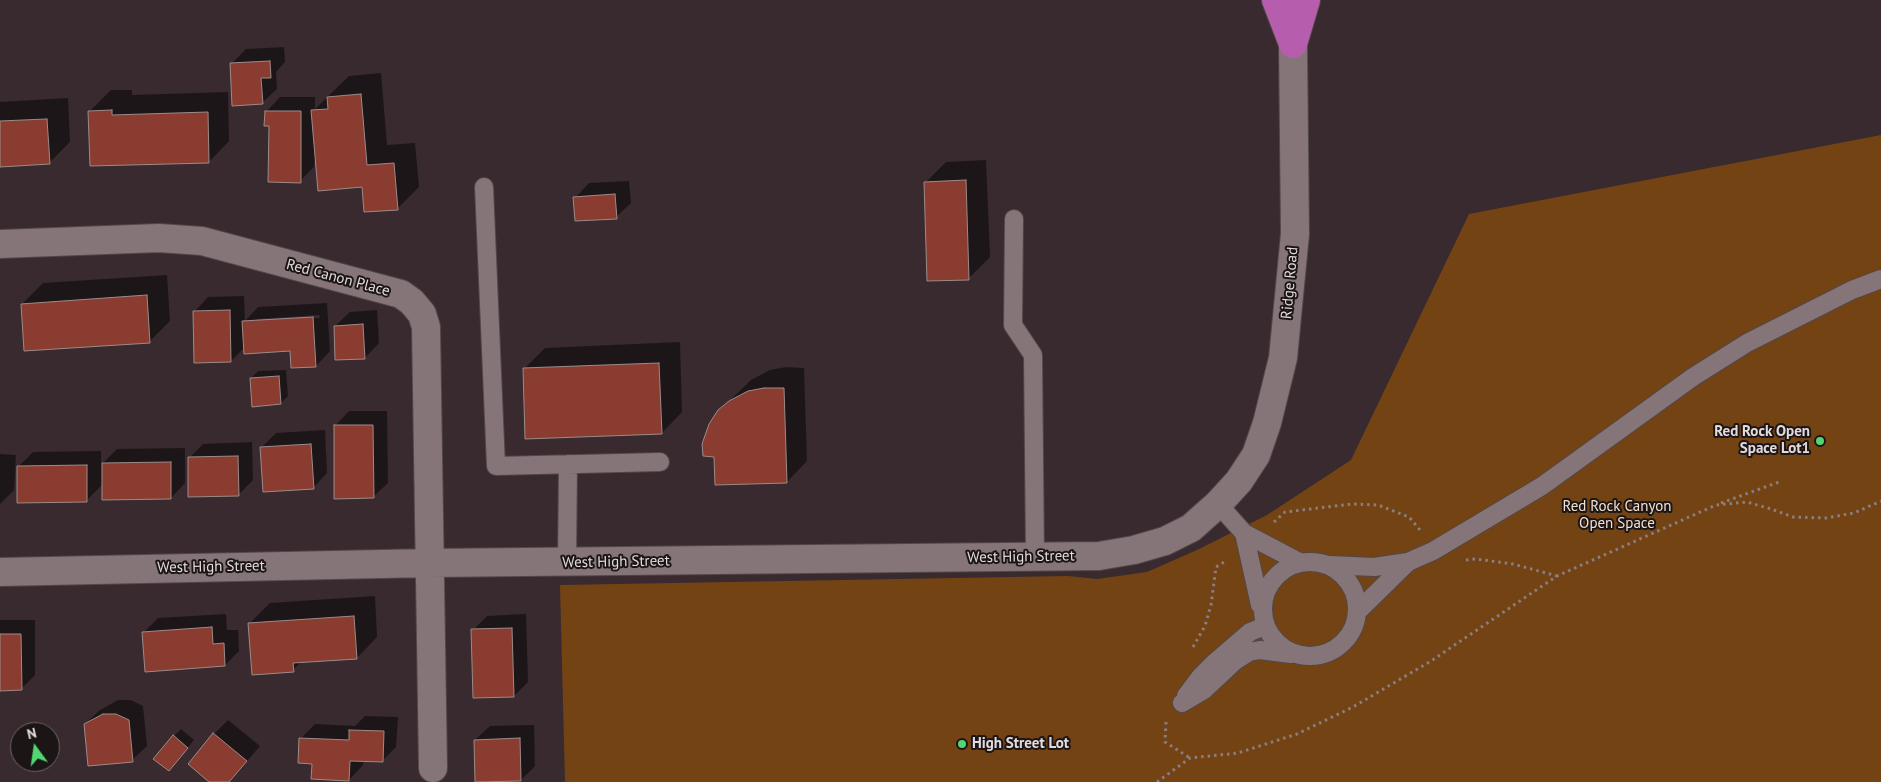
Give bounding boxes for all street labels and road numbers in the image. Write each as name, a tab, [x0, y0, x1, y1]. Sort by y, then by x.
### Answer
street label: Ridge Road	[1278, 246, 1302, 320]
street label: Red Canon Place	[284, 256, 392, 300]
street label: West High Street	[967, 547, 1075, 567]
street label: West High Street	[562, 552, 670, 572]
street label: West High Street	[157, 557, 265, 577]

